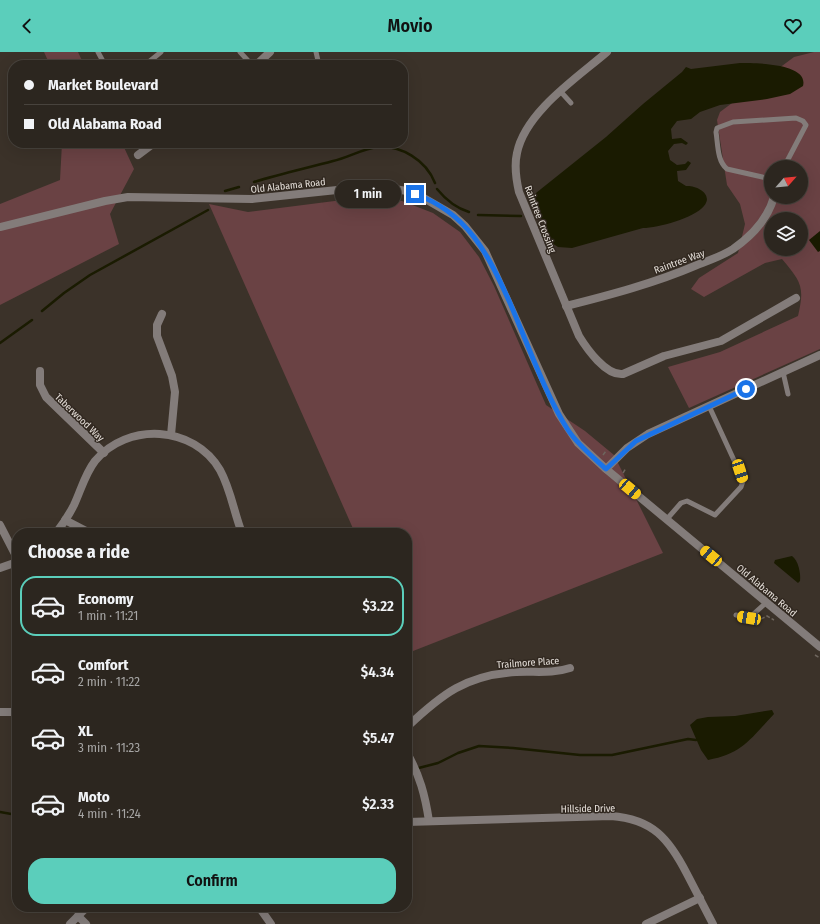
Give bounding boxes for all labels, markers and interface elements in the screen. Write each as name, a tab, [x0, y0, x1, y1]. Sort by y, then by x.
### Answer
icon: back	[16, 15, 38, 37]
text: Movio	[388, 15, 433, 37]
icon: heart	[782, 15, 804, 37]
text: Market Boulevard	[48, 76, 158, 94]
text: Old Alabama Road	[48, 115, 162, 133]
north arrow	[764, 160, 808, 204]
map controls	[764, 160, 808, 256]
street label: Old Alabama Road	[250, 176, 326, 196]
callout: 1 min	[335, 180, 401, 208]
street label: Raintree Crossing	[522, 184, 559, 255]
route end	[406, 185, 424, 203]
text: 1 min	[354, 186, 382, 201]
button: layers	[764, 212, 808, 256]
street label: Raintree Way	[652, 247, 707, 277]
route start	[737, 380, 755, 398]
street label: Taberwood Way	[52, 391, 107, 445]
car	[731, 458, 749, 484]
car	[617, 477, 643, 501]
text: Choose a ride	[28, 541, 130, 563]
car	[698, 544, 724, 568]
street label: Old Alabama Road	[734, 562, 799, 620]
icon: car	[30, 588, 66, 624]
text: Economy	[78, 590, 133, 608]
text: $3.22	[362, 597, 394, 615]
text: 1 min · 11:21	[78, 608, 138, 623]
car	[736, 610, 762, 626]
icon: car	[30, 654, 66, 690]
street label: Trailmore Place	[496, 655, 560, 671]
text: Comfort	[78, 656, 129, 674]
text: $4.34	[361, 663, 394, 681]
text: 2 min · 11:22	[78, 674, 140, 689]
icon: car	[30, 720, 66, 756]
text: XL	[78, 722, 93, 740]
text: $5.47	[363, 729, 394, 747]
text: 3 min · 11:23	[78, 740, 140, 755]
icon: car	[30, 786, 66, 822]
text: Moto	[78, 788, 110, 806]
text: $2.33	[362, 795, 394, 813]
street label: Hillside Drive	[561, 803, 615, 815]
text: 4 min · 11:24	[78, 806, 141, 821]
button: Confirm	[28, 858, 396, 904]

